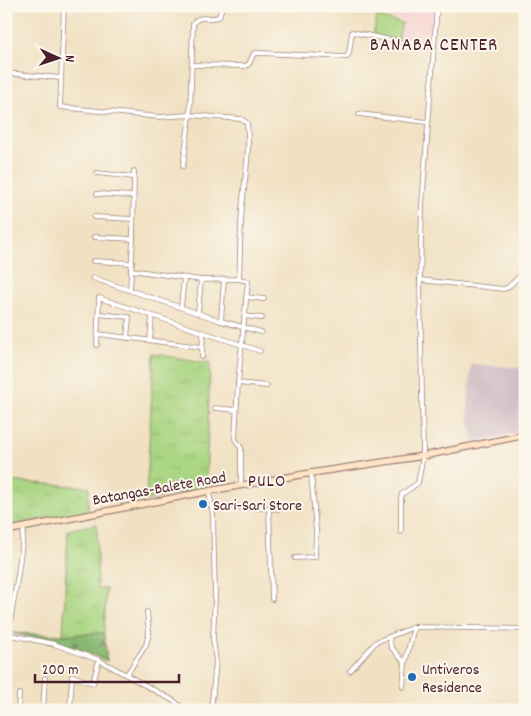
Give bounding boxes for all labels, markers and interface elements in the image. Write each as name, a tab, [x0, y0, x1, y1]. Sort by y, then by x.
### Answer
north arrow	[32, 32, 82, 82]
district label: BANABA CENTER	[370, 33, 498, 60]
text: N	[59, 55, 79, 63]
street label: Batangas-Balete Road	[91, 466, 228, 513]
district label: PULO	[248, 470, 286, 495]
place label: Sari-Sari Store	[213, 495, 302, 518]
marker: Sari-Sari Store	[197, 498, 209, 510]
scale bar	[35, 651, 179, 683]
place label: Untiveros Residence	[422, 659, 482, 700]
text: 200 m	[42, 660, 79, 682]
marker: Untiveros Residence	[406, 671, 418, 683]

